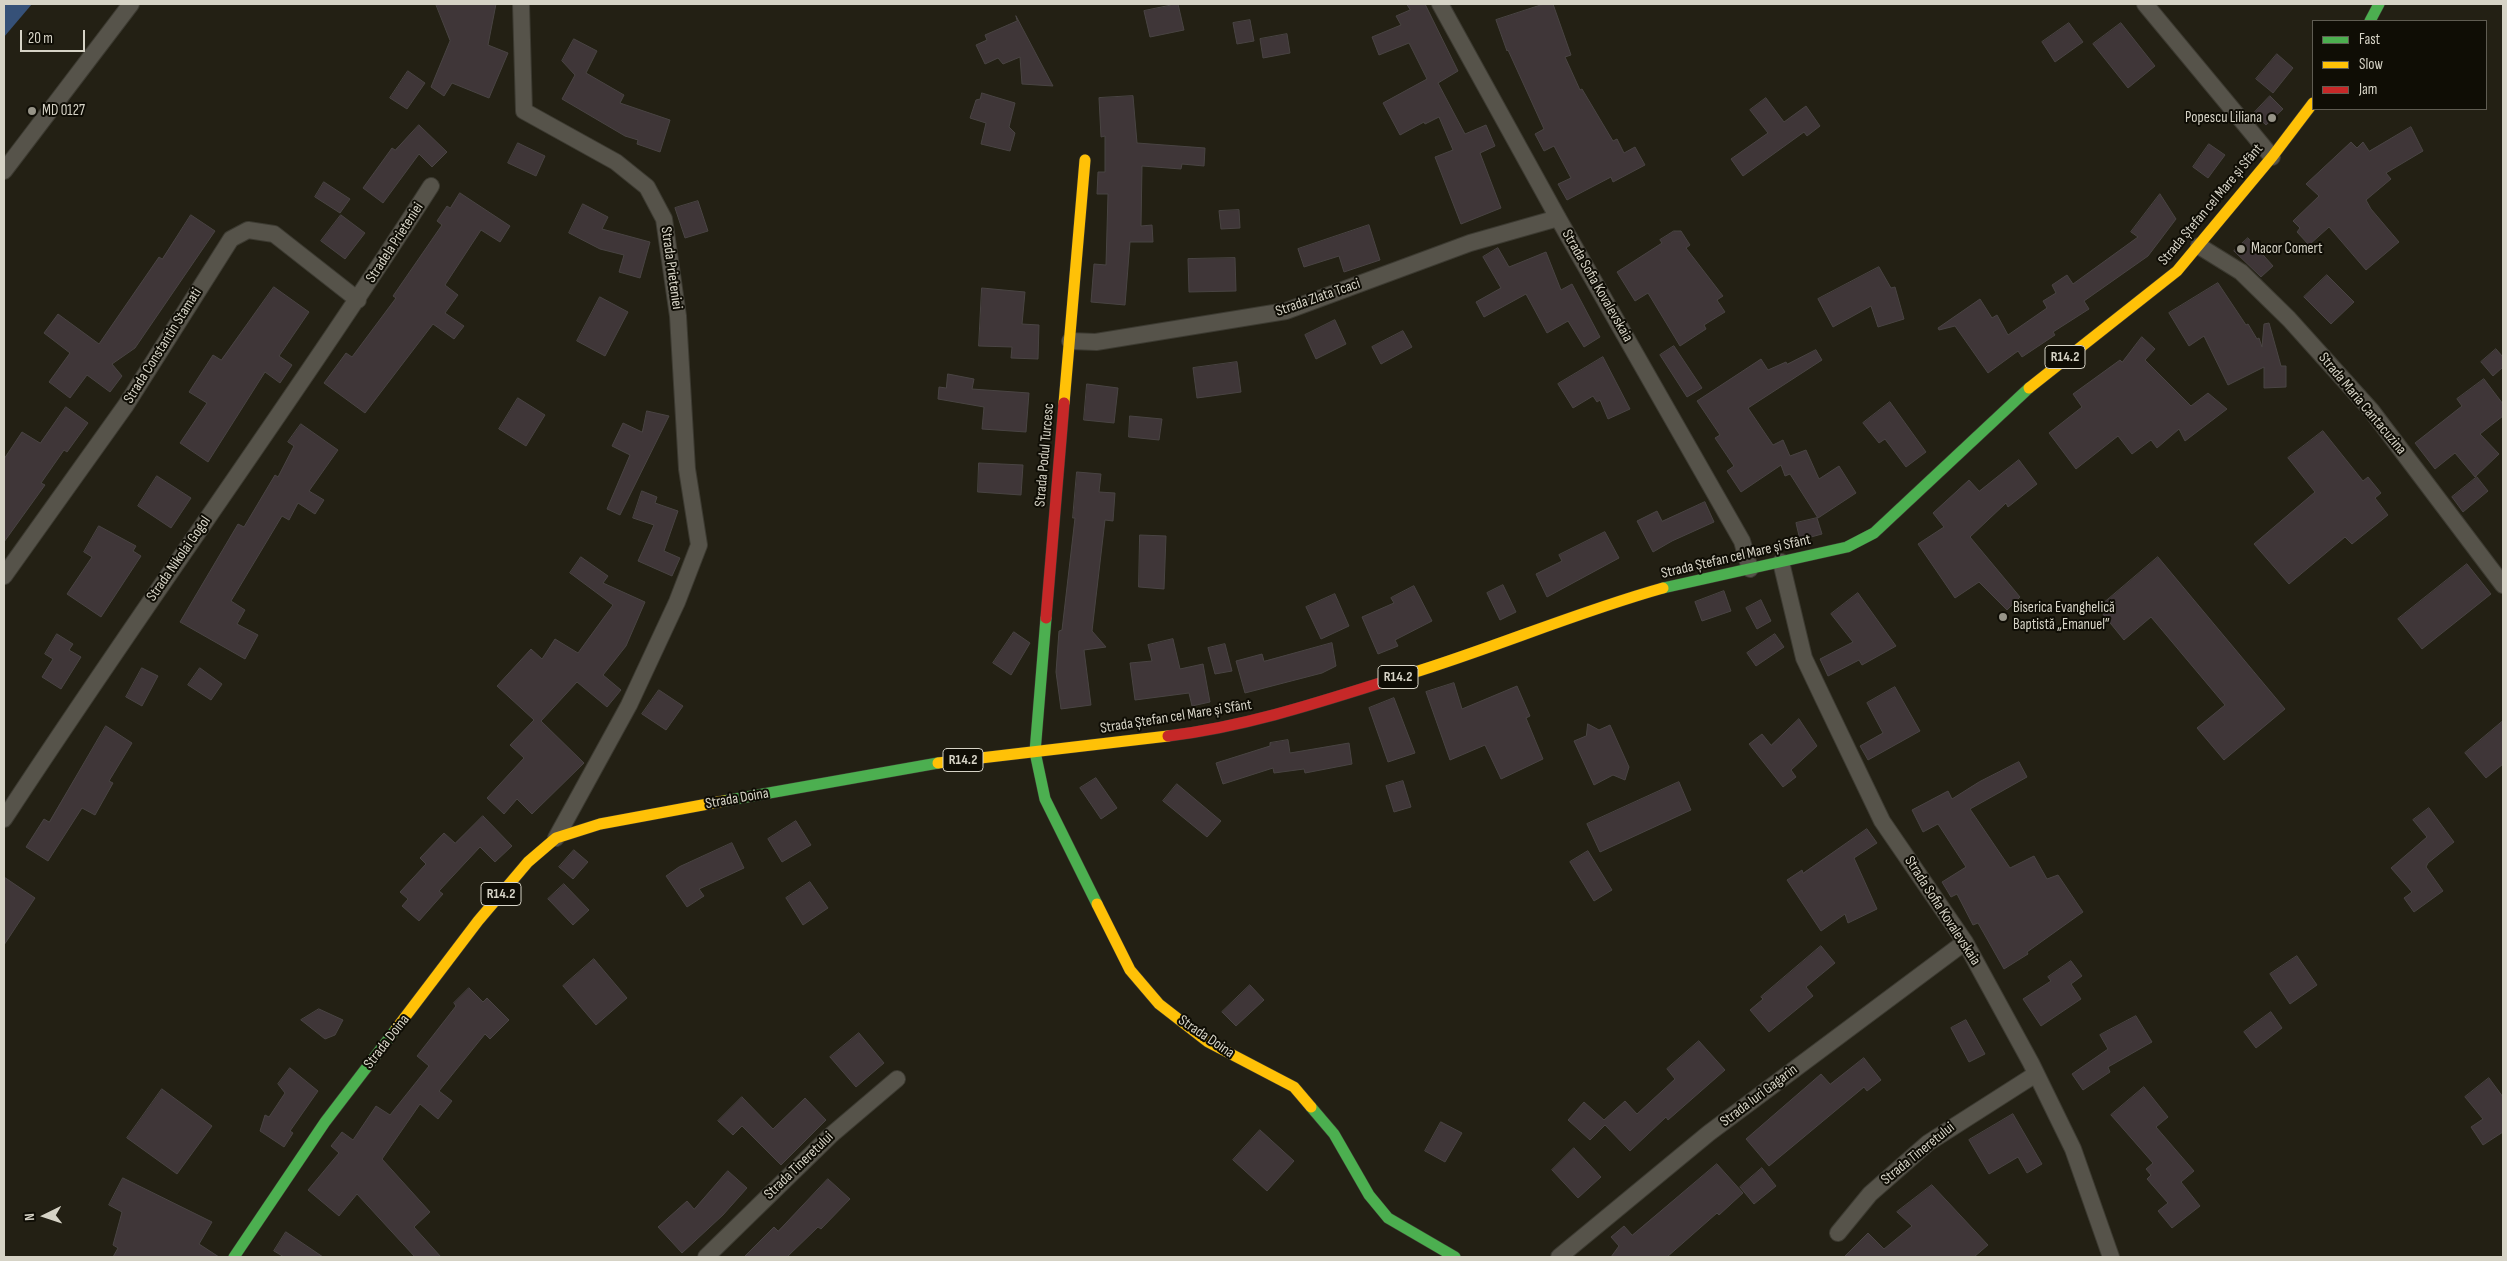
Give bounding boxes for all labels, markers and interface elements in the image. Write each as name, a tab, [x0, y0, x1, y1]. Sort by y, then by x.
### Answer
scale bar	[22, 20, 88, 52]
legend	[2312, 20, 2487, 110]
text: 20 m	[28, 29, 53, 48]
text: Fast	[2359, 30, 2380, 49]
text: Slow	[2359, 55, 2383, 74]
text: Jam	[2359, 80, 2377, 99]
place label: MD 0127	[42, 102, 85, 120]
marker: MD 0127	[26, 105, 38, 117]
place label: Popescu Liliana	[2185, 109, 2262, 127]
marker: Popescu Liliana	[2266, 112, 2278, 124]
street label: Strada Ștefan cel Mare și Sfânt	[2155, 141, 2267, 269]
street label: Stradela Prieteniei	[362, 200, 428, 286]
street label: Strada Prieteniei	[656, 226, 686, 310]
street label: Strada Sofia Kovalevskaia	[1558, 227, 1636, 345]
place label: Macor Comert	[2251, 240, 2323, 258]
marker: Macor Comert	[2235, 243, 2247, 255]
street label: Strada Zlata Tcaci	[1273, 275, 1363, 321]
street label: Strada Constantin Stamati	[120, 285, 206, 407]
road number: R14.2	[2045, 346, 2085, 368]
street label: Strada Maria Cantacuzina	[2314, 349, 2410, 459]
street label: Strada Podul Turcesc	[1031, 402, 1059, 508]
street label: Strada Nikolai Gogol	[143, 513, 215, 605]
street label: Strada Ștefan cel Mare și Sfânt	[1659, 531, 1813, 583]
place label: Biserica Evanghelică Baptistă „Emanuel”	[2013, 599, 2115, 634]
marker: Biserica Evanghelică Baptistă „Emanuel”	[1997, 611, 2009, 623]
road number: R14.2	[1378, 666, 1418, 689]
street label: Strada Ștefan cel Mare și Sfânt	[1099, 696, 1253, 738]
road number: R14.2	[943, 748, 983, 772]
street label: Strada Doina	[704, 785, 770, 813]
street label: Strada Sofia Kovalevskaia	[1900, 853, 1984, 969]
road number: R14.2	[481, 882, 521, 906]
street label: Strada Doina	[360, 1011, 414, 1073]
street label: Strada Doina	[1175, 1012, 1237, 1062]
street label: Strada Iuri Gagarin	[1717, 1061, 1801, 1131]
street label: Strada Tineretului	[1878, 1119, 1958, 1189]
street label: Strada Tineretului	[761, 1129, 837, 1203]
north arrow	[20, 1191, 70, 1241]
text: N	[21, 1213, 38, 1221]

